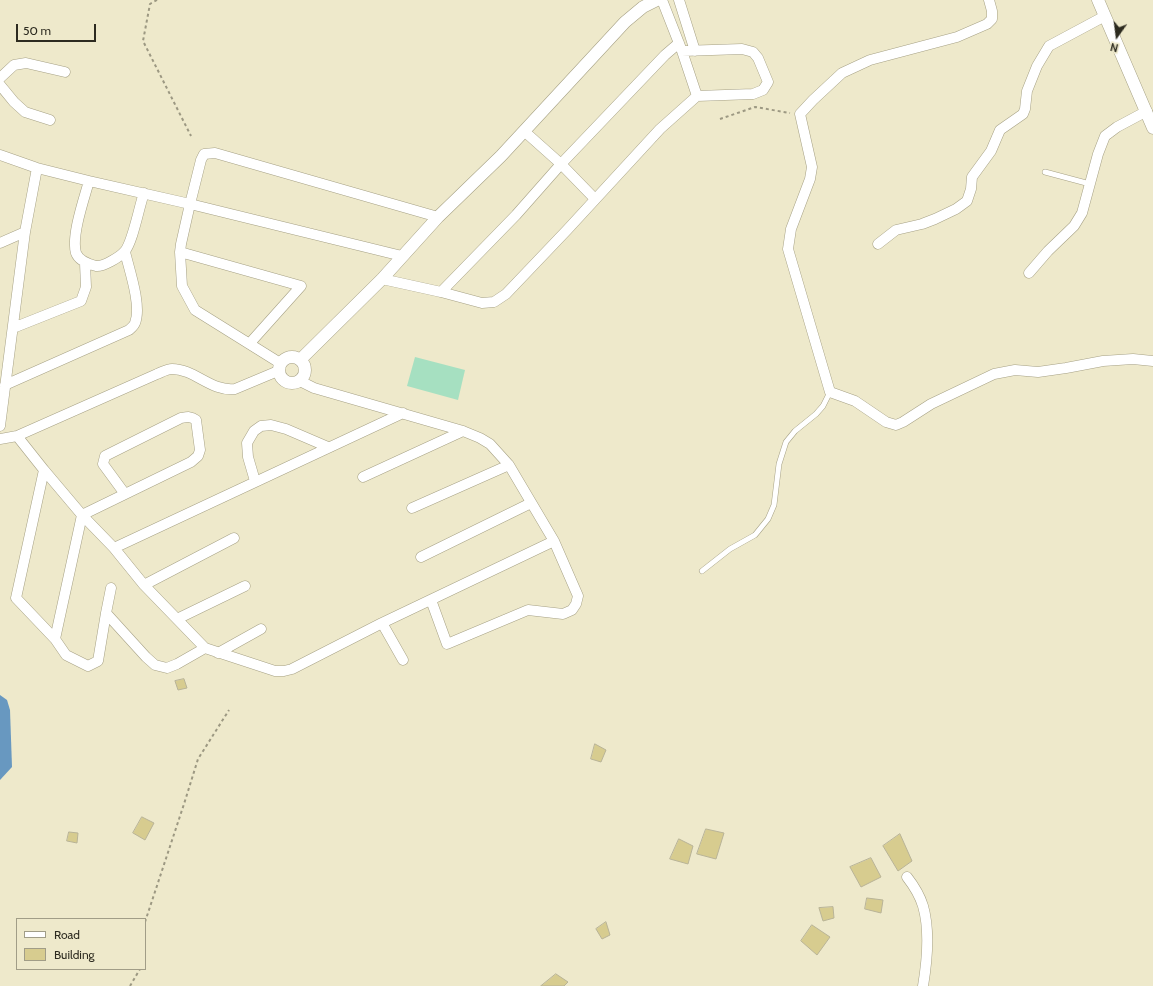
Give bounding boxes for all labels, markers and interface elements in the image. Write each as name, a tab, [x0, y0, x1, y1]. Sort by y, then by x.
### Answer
scale bar	[18, 16, 98, 42]
north arrow	[1097, 16, 1137, 56]
text: 50 m	[23, 23, 51, 38]
text: N	[1109, 40, 1120, 55]
legend	[16, 918, 146, 970]
text: Road	[54, 927, 80, 942]
text: Building	[54, 947, 95, 962]

